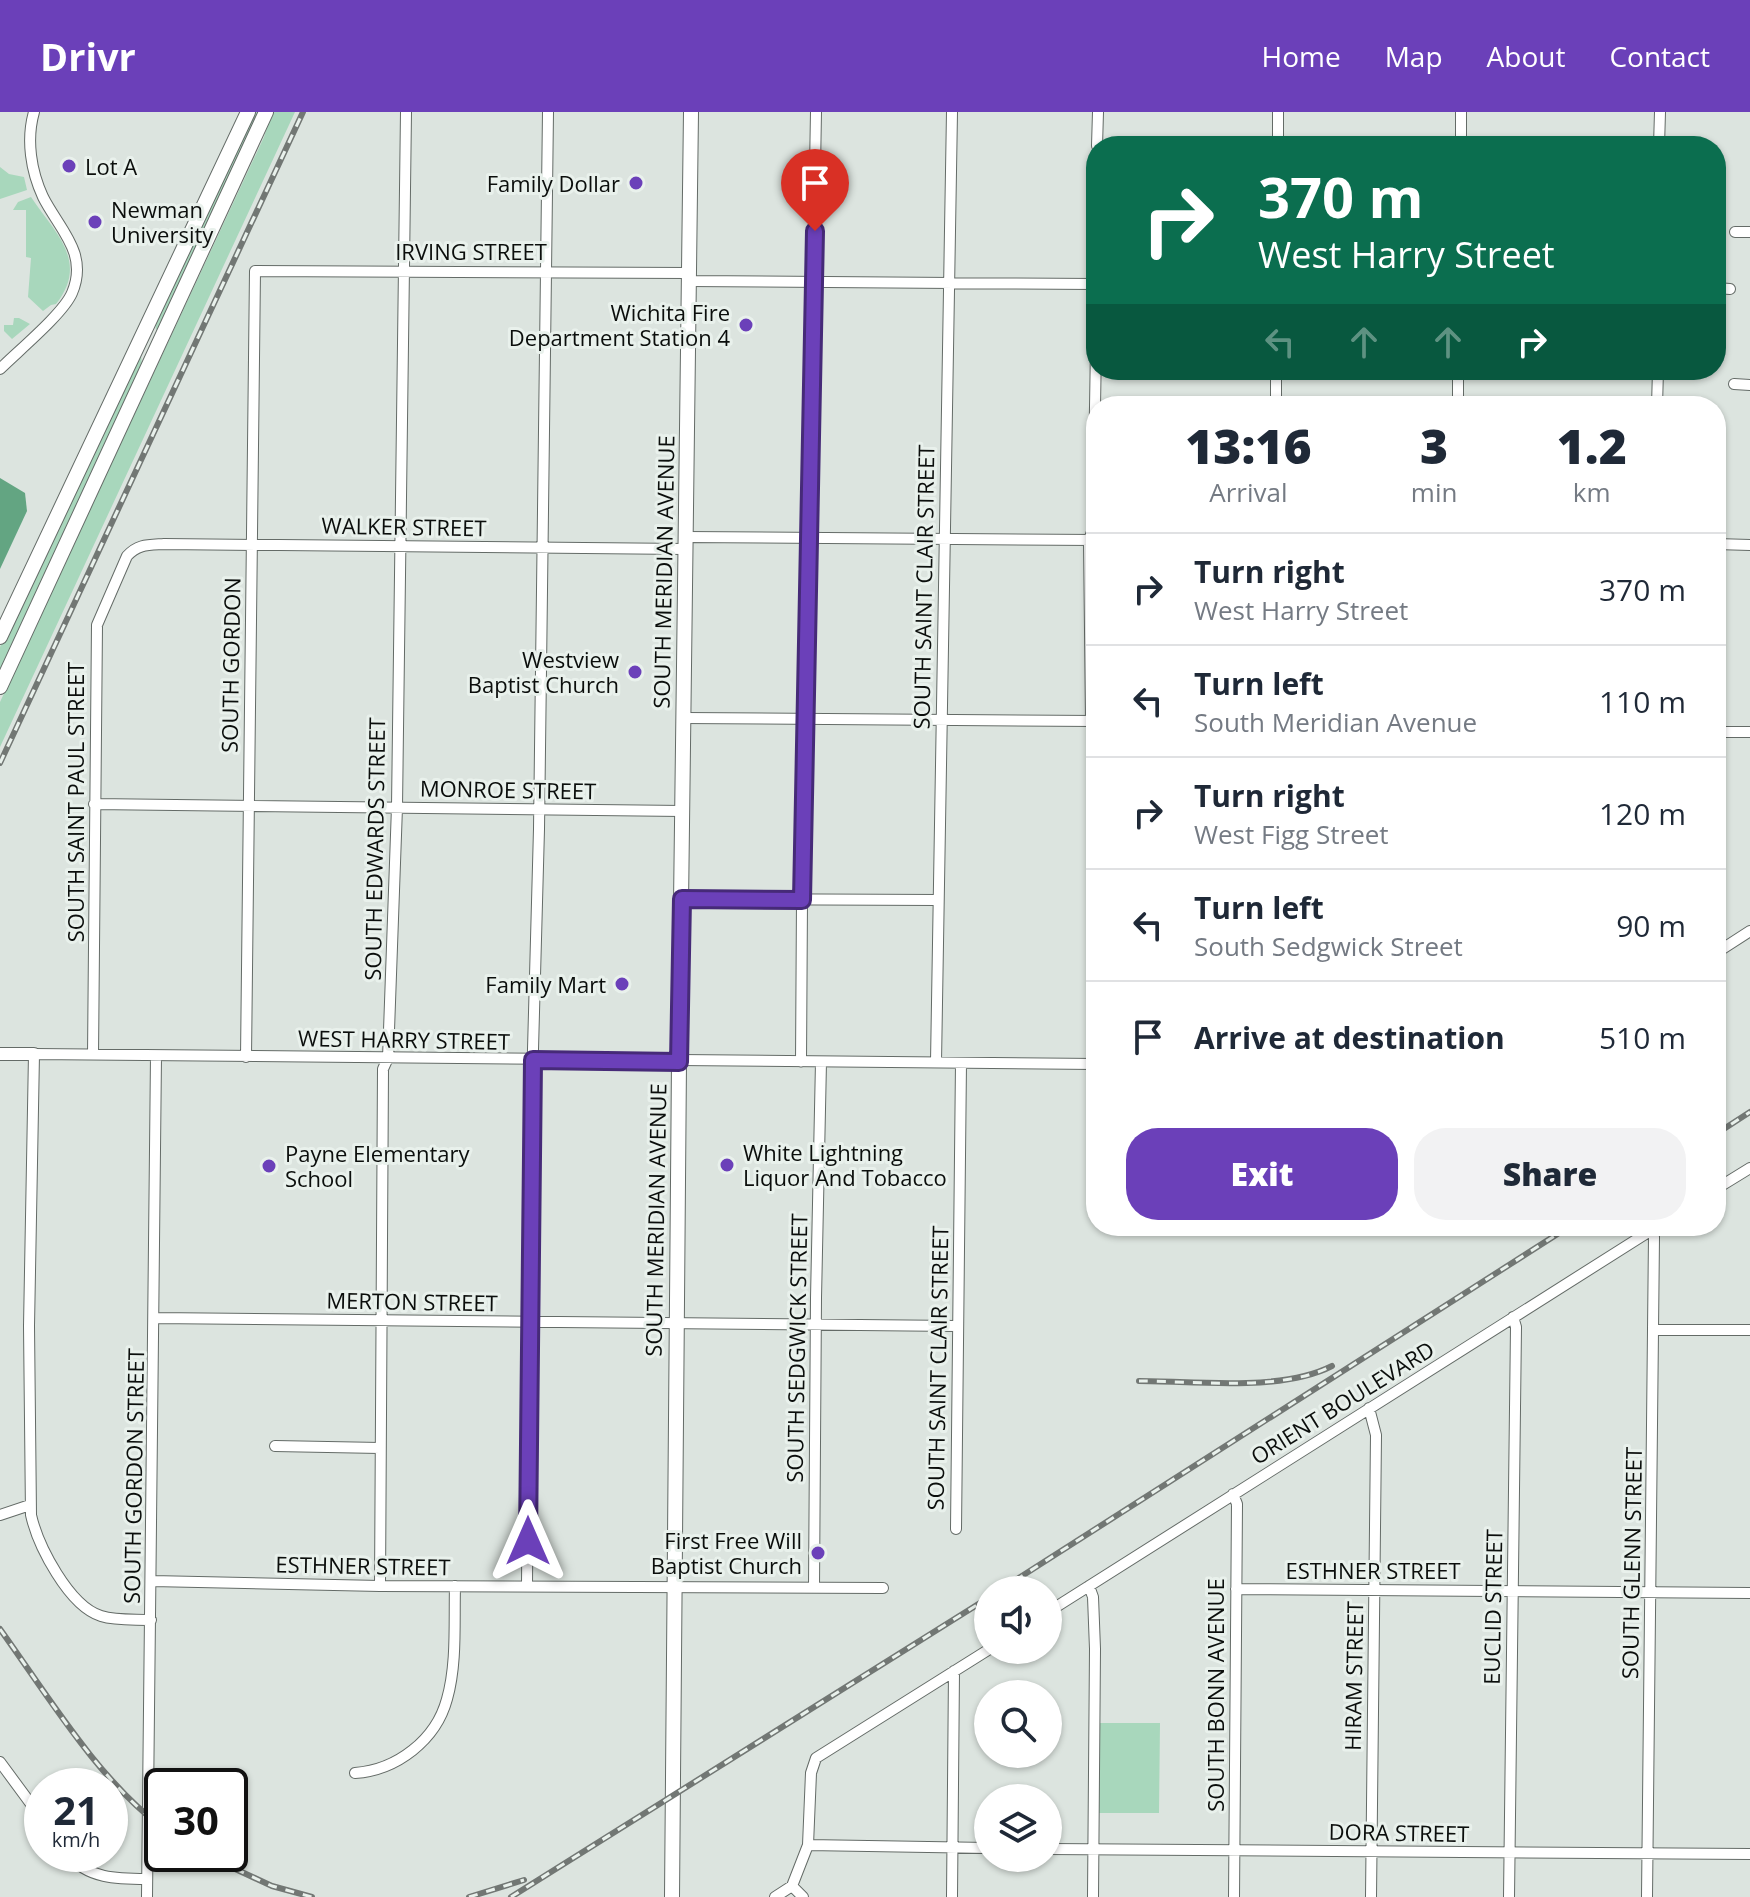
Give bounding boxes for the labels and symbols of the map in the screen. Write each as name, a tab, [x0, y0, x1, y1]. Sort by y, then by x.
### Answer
pin	[781, 149, 849, 231]
place label: Lot A	[85, 151, 137, 181]
marker: Lot A	[60, 157, 78, 175]
place label: Family Dollar	[487, 168, 620, 198]
marker: Family Dollar	[627, 174, 645, 192]
place label: Newman University	[111, 194, 214, 249]
marker: Newman University	[86, 213, 104, 231]
street label: IRVING STREET	[395, 236, 547, 266]
place label: Wichita Fire Department Station 4	[509, 297, 730, 352]
marker: Wichita Fire Department Station 4	[737, 316, 755, 334]
street label: SOUTH MERIDIAN AVENUE	[646, 435, 680, 709]
street label: SOUTH SAINT CLAIR STREET	[906, 444, 940, 730]
street label: WALKER STREET	[321, 510, 487, 542]
street label: SOUTH GORDON	[213, 577, 247, 753]
place label: Westview Baptist Church	[468, 644, 619, 699]
street label: SOUTH SAINT PAUL STREET	[60, 662, 90, 942]
marker: Westview Baptist Church	[626, 663, 644, 681]
street label: SOUTH EDWARDS STREET	[357, 717, 391, 981]
street label: MONROE STREET	[420, 772, 596, 806]
place label: Family Mart	[485, 969, 606, 999]
marker: Family Mart	[613, 975, 631, 993]
street label: WEST HARRY STREET	[298, 1022, 510, 1056]
street label: SOUTH MERIDIAN AVENUE	[638, 1083, 672, 1357]
place label: White Lightning Liquor And Tobacco	[743, 1137, 947, 1192]
place label: Payne Elementary School	[285, 1138, 470, 1193]
marker: White Lightning Liquor And Tobacco	[718, 1156, 736, 1174]
marker: Payne Elementary School	[260, 1157, 278, 1175]
street label: SOUTH SEDGWICK STREET	[779, 1213, 813, 1483]
street label: SOUTH SAINT CLAIR STREET	[920, 1225, 954, 1511]
street label: MERTON STREET	[326, 1285, 498, 1317]
street label: ORIENT BOULEVARD	[1245, 1333, 1439, 1471]
street label: SOUTH GORDON STREET	[116, 1348, 150, 1604]
street label: SOUTH GLENN STREET	[1614, 1447, 1648, 1679]
position arrow	[486, 1499, 570, 1583]
place label: First Free Will Baptist Church	[651, 1525, 802, 1580]
street label: EUCLID STREET	[1476, 1529, 1508, 1685]
marker: First Free Will Baptist Church	[809, 1544, 827, 1562]
street label: ESTHNER STREET	[275, 1548, 451, 1582]
street label: ESTHNER STREET	[1285, 1555, 1461, 1585]
street label: SOUTH BONN AVENUE	[1200, 1578, 1230, 1812]
street label: HIRAM STREET	[1337, 1601, 1369, 1751]
speed limit sign: 30	[144, 1768, 248, 1872]
street label: DORA STREET	[1328, 1816, 1470, 1848]

